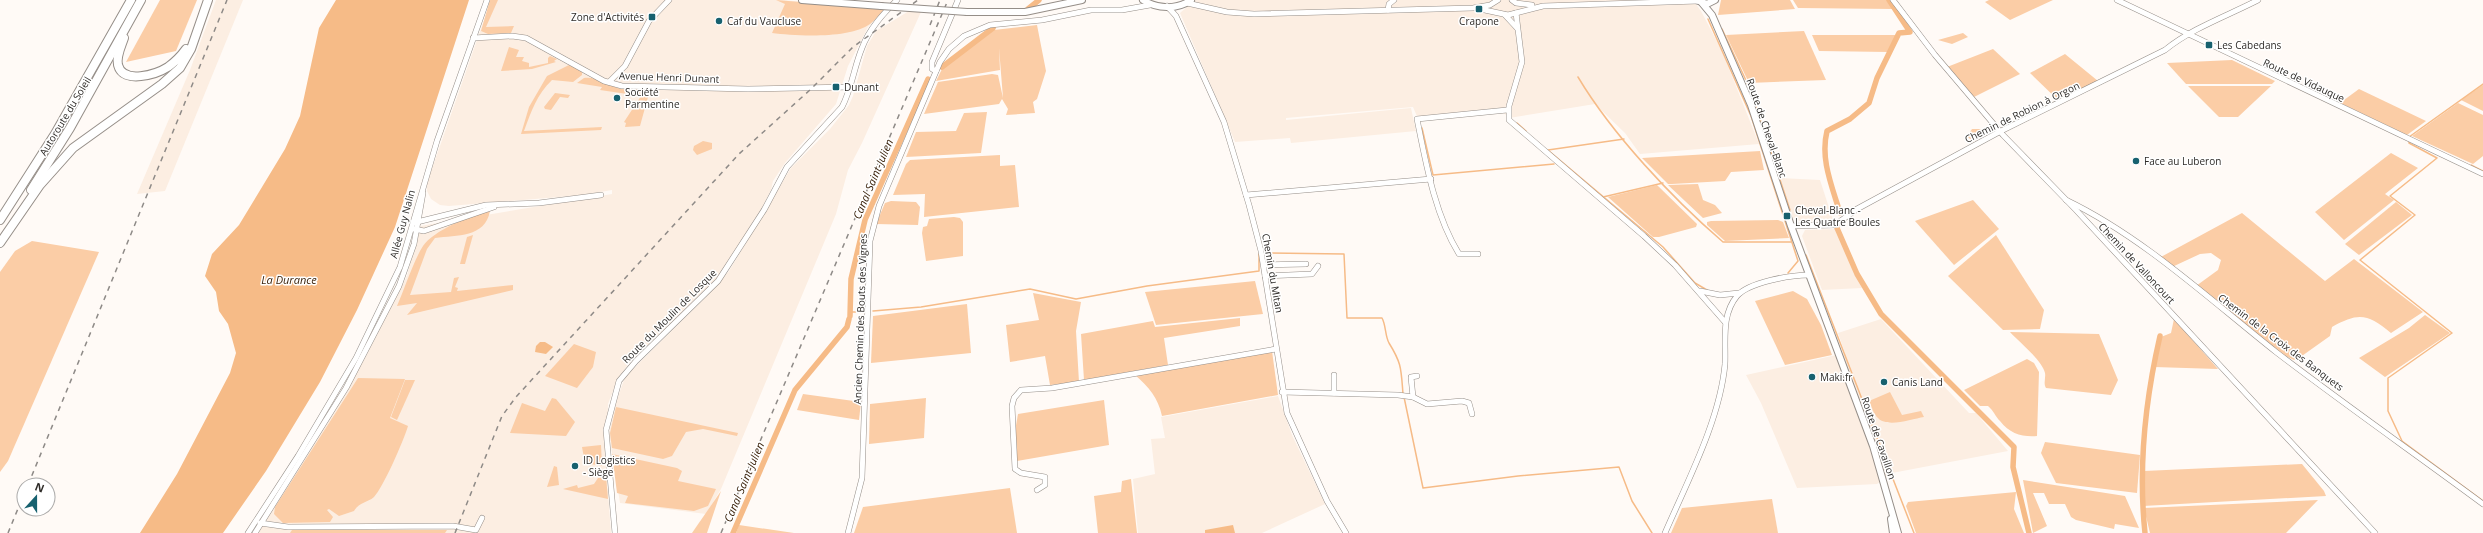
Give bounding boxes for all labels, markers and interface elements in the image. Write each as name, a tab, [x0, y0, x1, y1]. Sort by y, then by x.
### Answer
marker: Crapone	[1474, 4, 1484, 14]
place label: Zone d'Activités	[571, 10, 644, 24]
marker: Zone d'Activités	[647, 12, 657, 22]
place label: Caf du Vaucluse	[727, 14, 802, 28]
place label: Crapone	[1459, 14, 1499, 28]
marker: Caf du Vaucluse	[714, 16, 724, 26]
place label: Les Cabedans	[2217, 38, 2282, 52]
marker: Les Cabedans	[2204, 40, 2214, 50]
street label: Route de Vidauque	[2261, 55, 2347, 105]
street label: Avenue Henri Dunant	[619, 68, 720, 86]
street label: Autoroute du Soleil	[36, 74, 94, 158]
street label: Route de Cheval-Blanc	[1743, 76, 1791, 180]
street label: Chemin de Robion à Orgon	[1962, 78, 2082, 146]
place label: Dunant	[844, 80, 879, 94]
marker: Dunant	[831, 82, 841, 92]
place label: Société Parmentine	[625, 85, 680, 111]
marker: Société Parmentine	[612, 93, 622, 103]
water label: Canal Saint-Julien	[849, 137, 896, 221]
place label: Face au Luberon	[2144, 154, 2221, 168]
marker: Face au Luberon	[2131, 156, 2141, 166]
street label: Allée Guy Nalin	[386, 188, 418, 260]
place label: Cheval-Blanc - Les Quatre Boules	[1795, 203, 1880, 229]
marker: Cheval-Blanc - Les Quatre Boules	[1782, 211, 1792, 221]
street label: Chemin de Valloncourt	[2096, 219, 2179, 307]
street label: Chemin du Mitan	[1259, 232, 1287, 314]
street label: Ancien Chemin des Bouts des Vignes	[850, 233, 870, 405]
street label: Route du Moulin de Losque	[619, 266, 719, 366]
water label: La Durance	[261, 272, 317, 287]
street label: Chemin de la Croix des Banquets	[2215, 290, 2347, 394]
place label: Maki.fr	[1820, 370, 1852, 384]
marker: Maki.fr	[1807, 372, 1817, 382]
place label: Canis Land	[1892, 375, 1943, 389]
marker: Canis Land	[1879, 377, 1889, 387]
street label: Route de Cavaillon	[1858, 395, 1900, 481]
water label: Canal Saint-Julien	[720, 440, 767, 524]
place label: ID Logistics - Siège	[583, 453, 635, 479]
marker: ID Logistics - Siège	[570, 461, 580, 471]
north arrow	[16, 477, 56, 517]
text: N	[33, 479, 47, 496]

